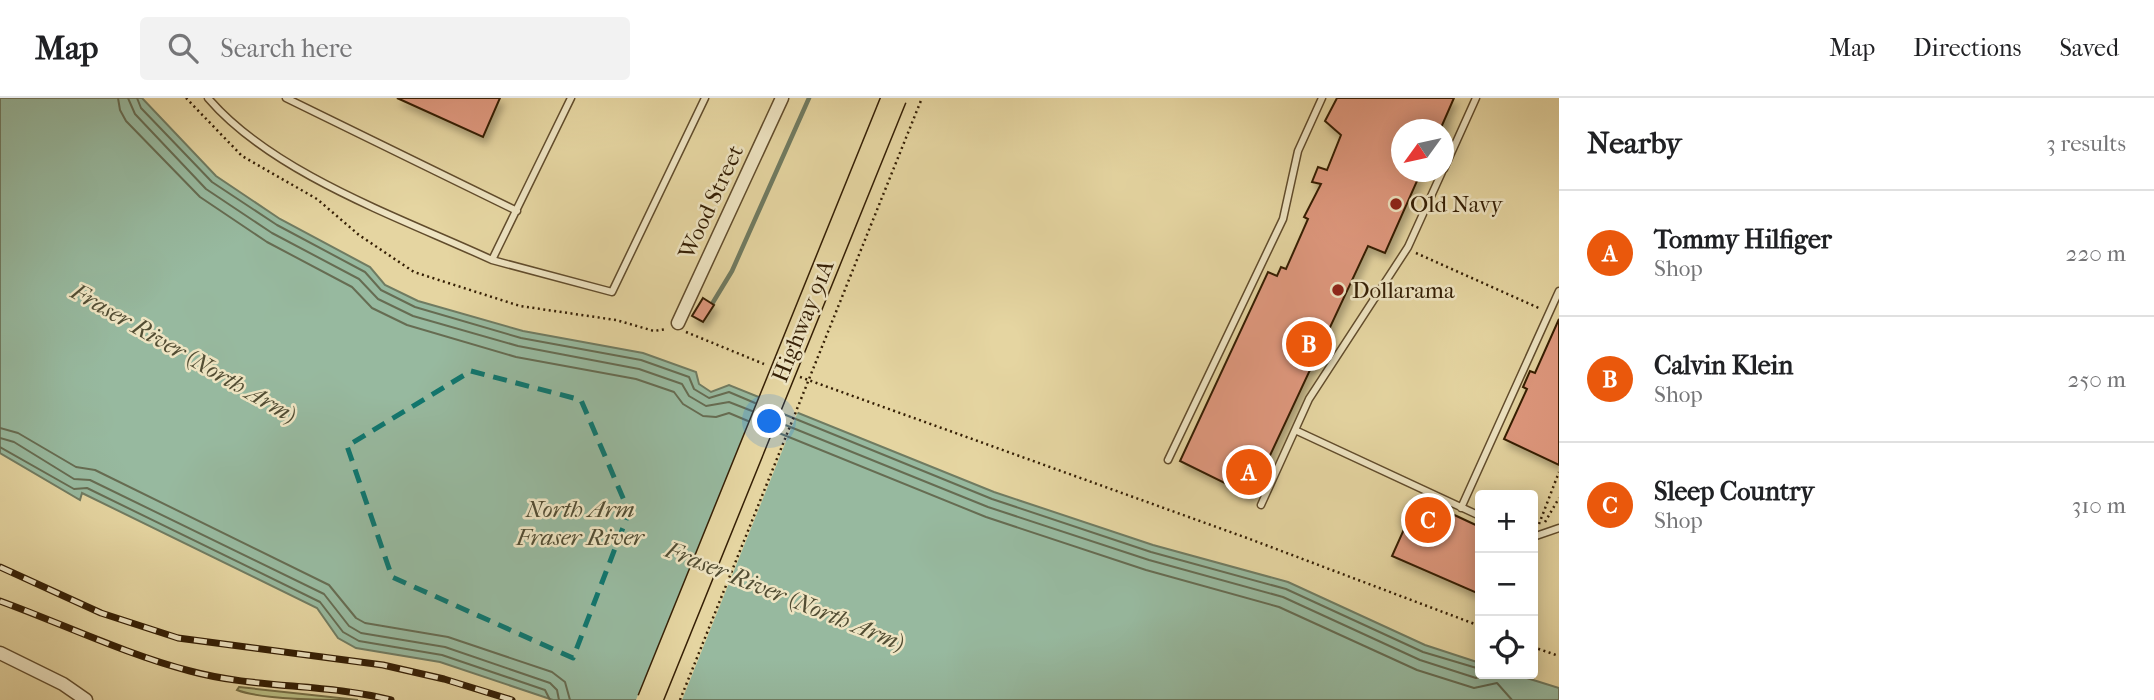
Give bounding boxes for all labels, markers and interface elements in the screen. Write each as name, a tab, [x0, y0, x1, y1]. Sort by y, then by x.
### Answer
search box	[140, 17, 630, 80]
text: Map	[35, 29, 98, 68]
icon: search	[164, 29, 202, 67]
text: Search here	[220, 33, 352, 64]
text: Map	[1829, 34, 1875, 62]
text: Directions	[1913, 34, 2021, 62]
text: Saved	[2059, 34, 2119, 62]
north arrow	[1391, 119, 1454, 182]
text: Nearby	[1587, 126, 1682, 161]
text: 3 results	[2046, 130, 2126, 157]
street label: Wood Street	[672, 141, 749, 264]
place label: Old Navy	[1410, 191, 1504, 218]
marker: Old Navy	[1388, 196, 1404, 212]
text: Tommy Hilfiger	[1654, 224, 1832, 255]
text: A	[1603, 240, 1617, 267]
text: 220 m	[2066, 240, 2126, 267]
street label: Highway 91A	[766, 255, 840, 386]
text: Shop	[1654, 255, 1703, 282]
water label: Fraser River (North Arm)	[66, 277, 301, 429]
place label: Dollarama	[1352, 277, 1455, 304]
marker: Dollarama	[1330, 282, 1346, 298]
pin: B	[1286, 318, 1332, 370]
text: Calvin Klein	[1654, 350, 1793, 381]
text: B	[1603, 366, 1617, 393]
text: 250 m	[2068, 366, 2126, 393]
text: Shop	[1654, 381, 1703, 408]
your location	[752, 404, 786, 438]
pin: A	[1226, 446, 1272, 498]
text: Sleep Country	[1654, 476, 1814, 507]
map controls	[1475, 490, 1538, 679]
button: +	[1475, 490, 1538, 553]
text: C	[1602, 492, 1618, 519]
text: 310 m	[2072, 492, 2126, 519]
pin: C	[1405, 494, 1451, 546]
water label: North Arm Fraser River	[515, 495, 646, 551]
text: Shop	[1654, 507, 1703, 534]
water label: Fraser River (North Arm)	[661, 535, 909, 657]
button: −	[1475, 553, 1538, 616]
button: locate	[1475, 616, 1538, 679]

